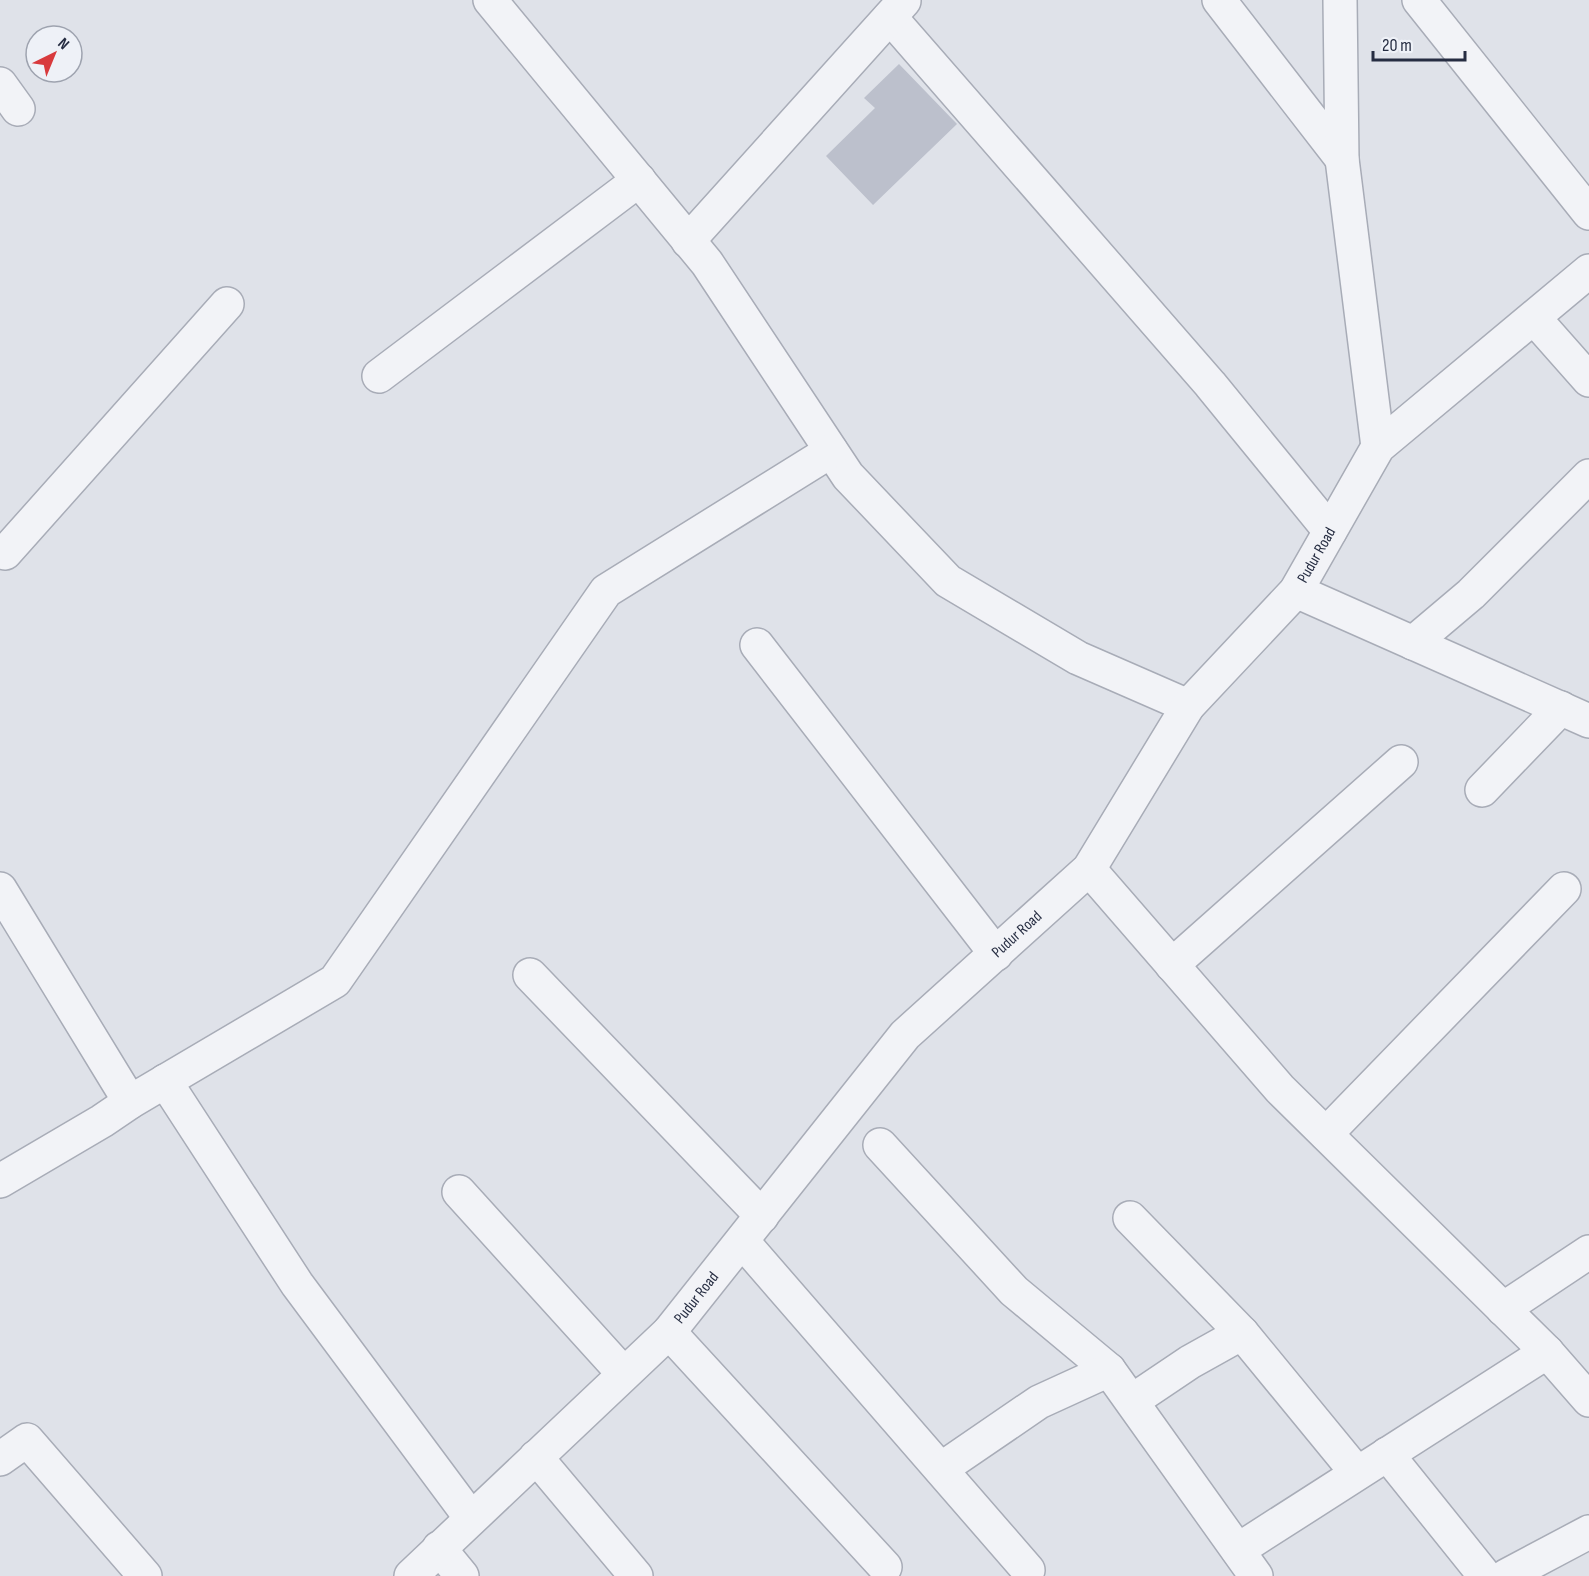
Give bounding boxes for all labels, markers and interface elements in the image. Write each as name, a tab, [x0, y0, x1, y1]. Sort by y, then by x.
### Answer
north arrow	[24, 24, 84, 84]
scale bar	[1373, 24, 1464, 62]
text: N	[54, 34, 73, 54]
text: 20 m	[1382, 35, 1412, 56]
street label: Pudur Road	[1293, 524, 1340, 586]
street label: Pudur Road	[988, 907, 1046, 962]
street label: Pudur Road	[670, 1268, 723, 1327]

